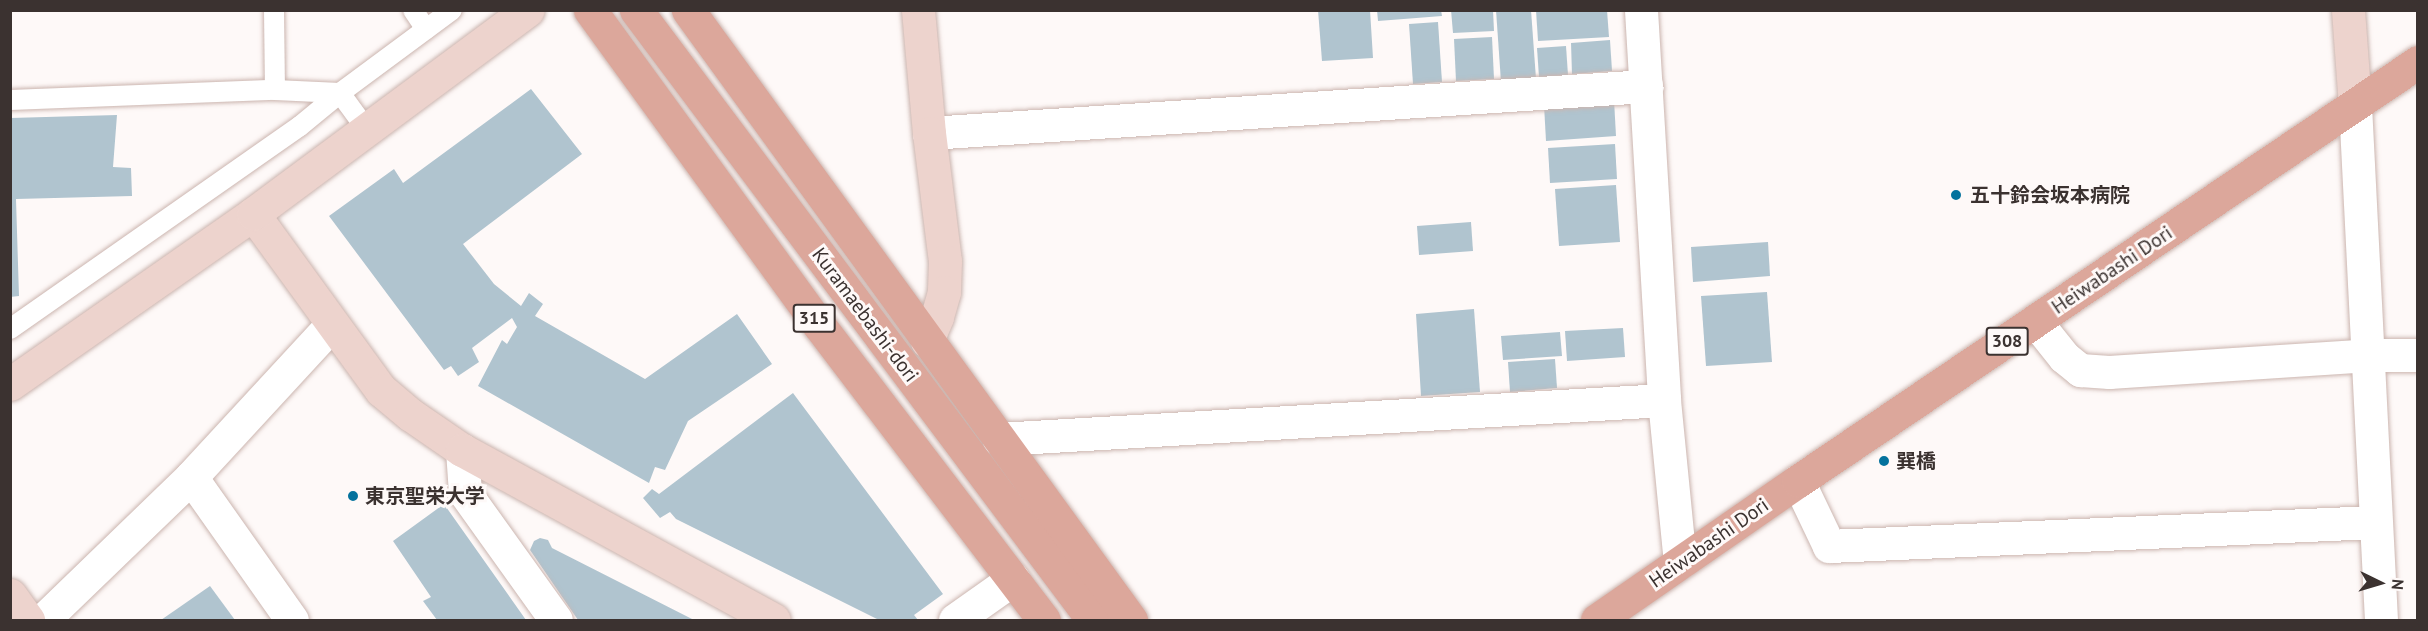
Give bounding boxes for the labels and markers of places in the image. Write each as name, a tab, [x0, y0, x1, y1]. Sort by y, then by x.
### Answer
place label: 五十鈴会坂本病院	[1970, 183, 2130, 207]
marker: 五十鈴会坂本病院	[1947, 186, 1965, 204]
place label: 巽橋	[1896, 449, 1936, 473]
marker: 巽橋	[1877, 454, 1891, 468]
place label: 東京聖栄大学	[365, 484, 485, 508]
marker: 東京聖栄大学	[346, 489, 360, 503]

